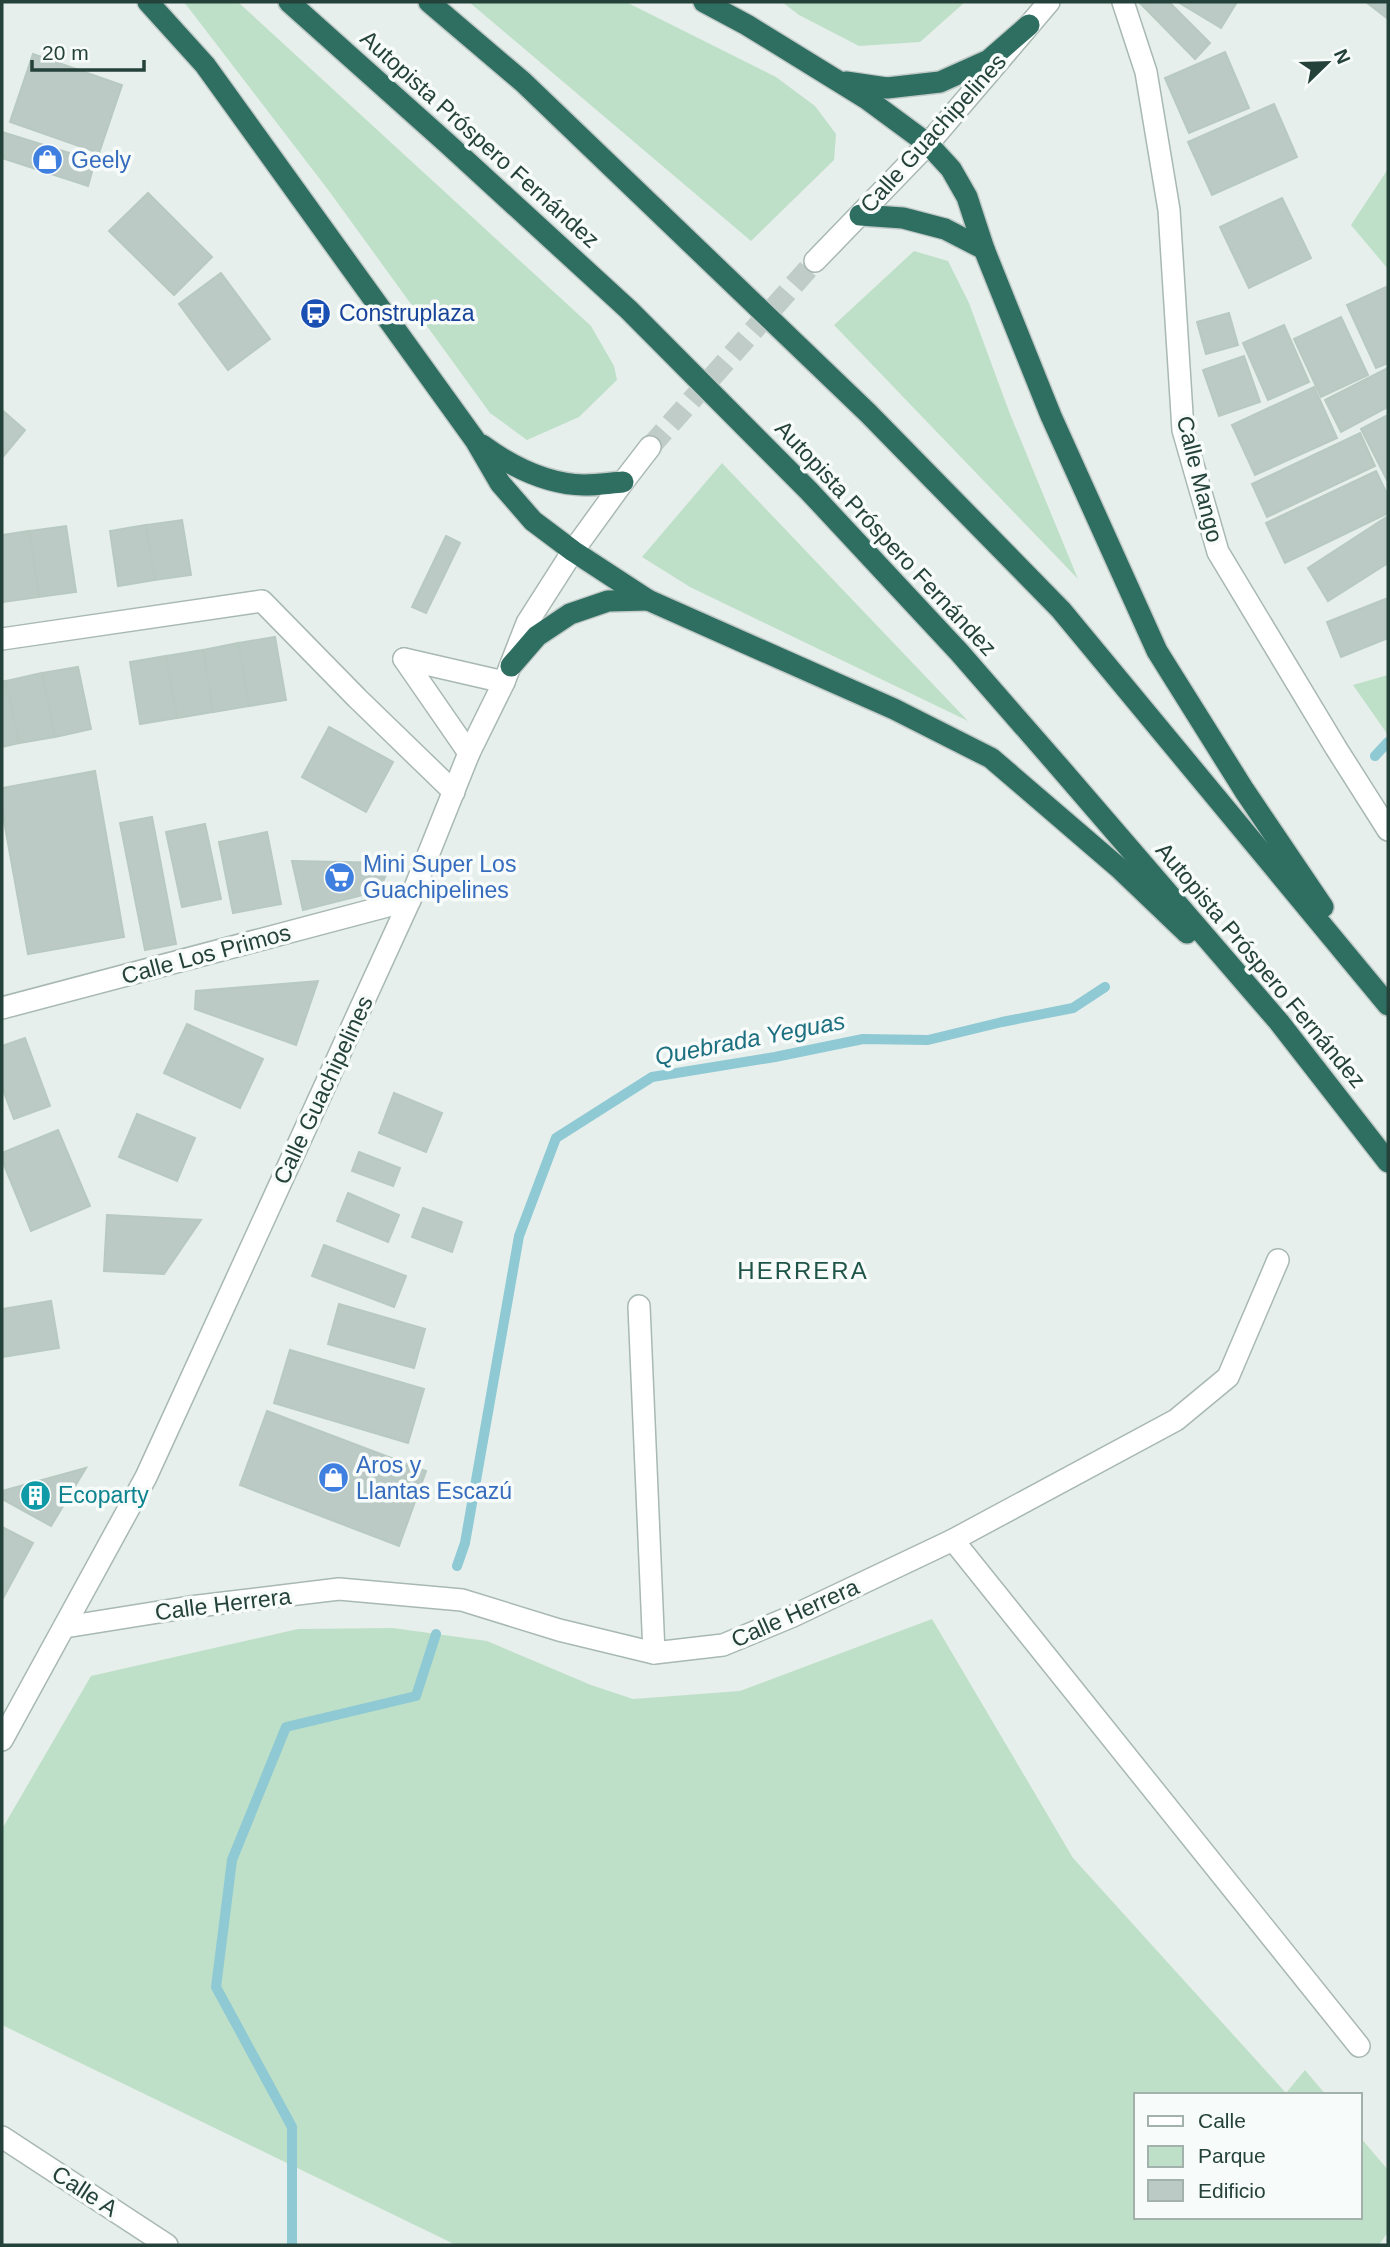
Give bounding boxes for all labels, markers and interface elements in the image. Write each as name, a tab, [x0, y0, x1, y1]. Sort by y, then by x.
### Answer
street label: Autopista Próspero Fernández	[355, 25, 605, 253]
scale bar	[32, 28, 144, 72]
north arrow	[1292, 28, 1362, 98]
text: 20 m	[42, 41, 89, 64]
text: N	[1330, 46, 1355, 67]
street label: Calle Guachipelines	[855, 48, 1011, 218]
shop icon: Geely	[31, 143, 65, 177]
place label: Geely	[71, 147, 132, 173]
bus stop icon: Construplaza	[299, 296, 333, 330]
place label: Construplaza	[339, 300, 475, 326]
street label: Calle Mango	[1172, 413, 1228, 545]
street label: Autopista Próspero Fernández	[770, 415, 1002, 661]
street label: Autopista Próspero Fernández	[1151, 837, 1371, 1093]
place label: Mini Super Los Guachipelines	[363, 851, 516, 903]
supermarket icon: Mini Super Los Guachipelines	[323, 860, 357, 894]
street label: Calle Los Primos	[119, 919, 293, 989]
street label: Calle Guachipelines	[268, 992, 378, 1188]
water label: Quebrada Yeguas	[653, 1007, 847, 1070]
district label: HERRERA	[737, 1257, 869, 1284]
place label: Aros y Llantas Escazú	[356, 1452, 512, 1504]
shop icon: Aros y Llantas Escazú	[316, 1461, 350, 1495]
building icon: Ecoparty	[18, 1478, 52, 1512]
place label: Ecoparty	[58, 1482, 149, 1508]
street label: Calle Herrera	[727, 1573, 863, 1653]
street label: Calle Herrera	[154, 1583, 293, 1625]
legend	[1134, 2093, 1362, 2219]
text: Calle	[1198, 2109, 1246, 2132]
text: Parque	[1198, 2144, 1266, 2167]
street label: Calle A	[47, 2160, 123, 2222]
text: Edificio	[1198, 2179, 1266, 2202]

